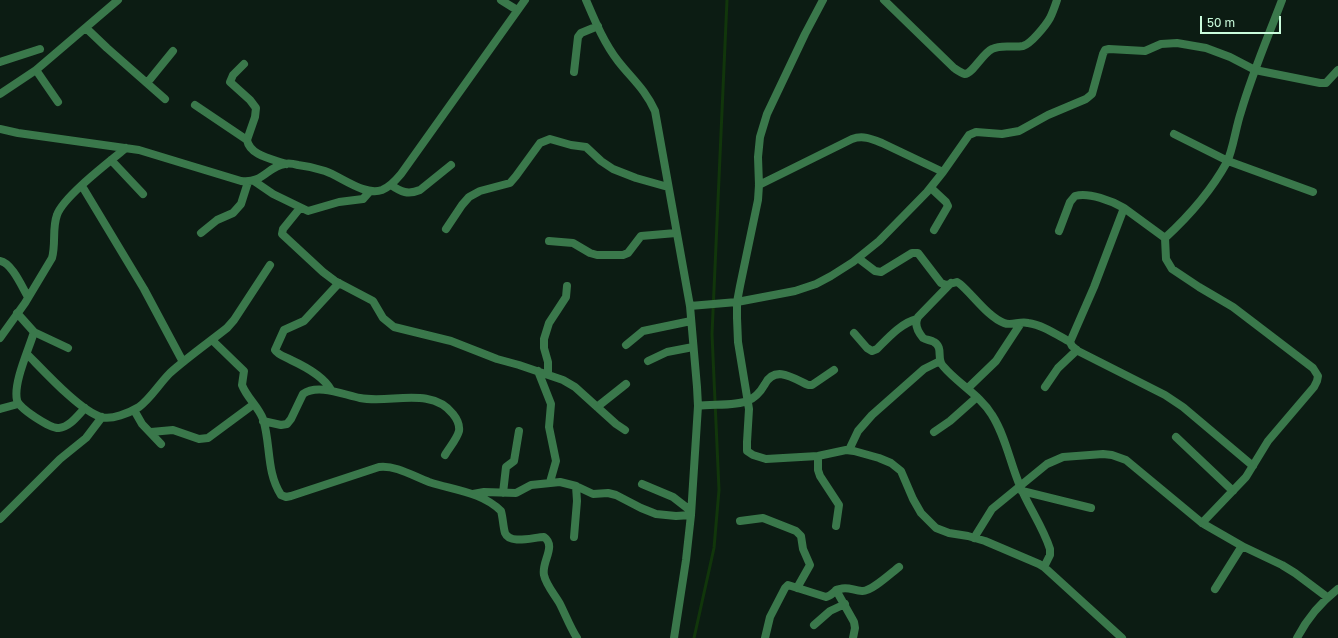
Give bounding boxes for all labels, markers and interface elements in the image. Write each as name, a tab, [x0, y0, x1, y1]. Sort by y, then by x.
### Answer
scale bar	[1202, 8, 1283, 34]
text: 50 m	[1207, 15, 1235, 30]

